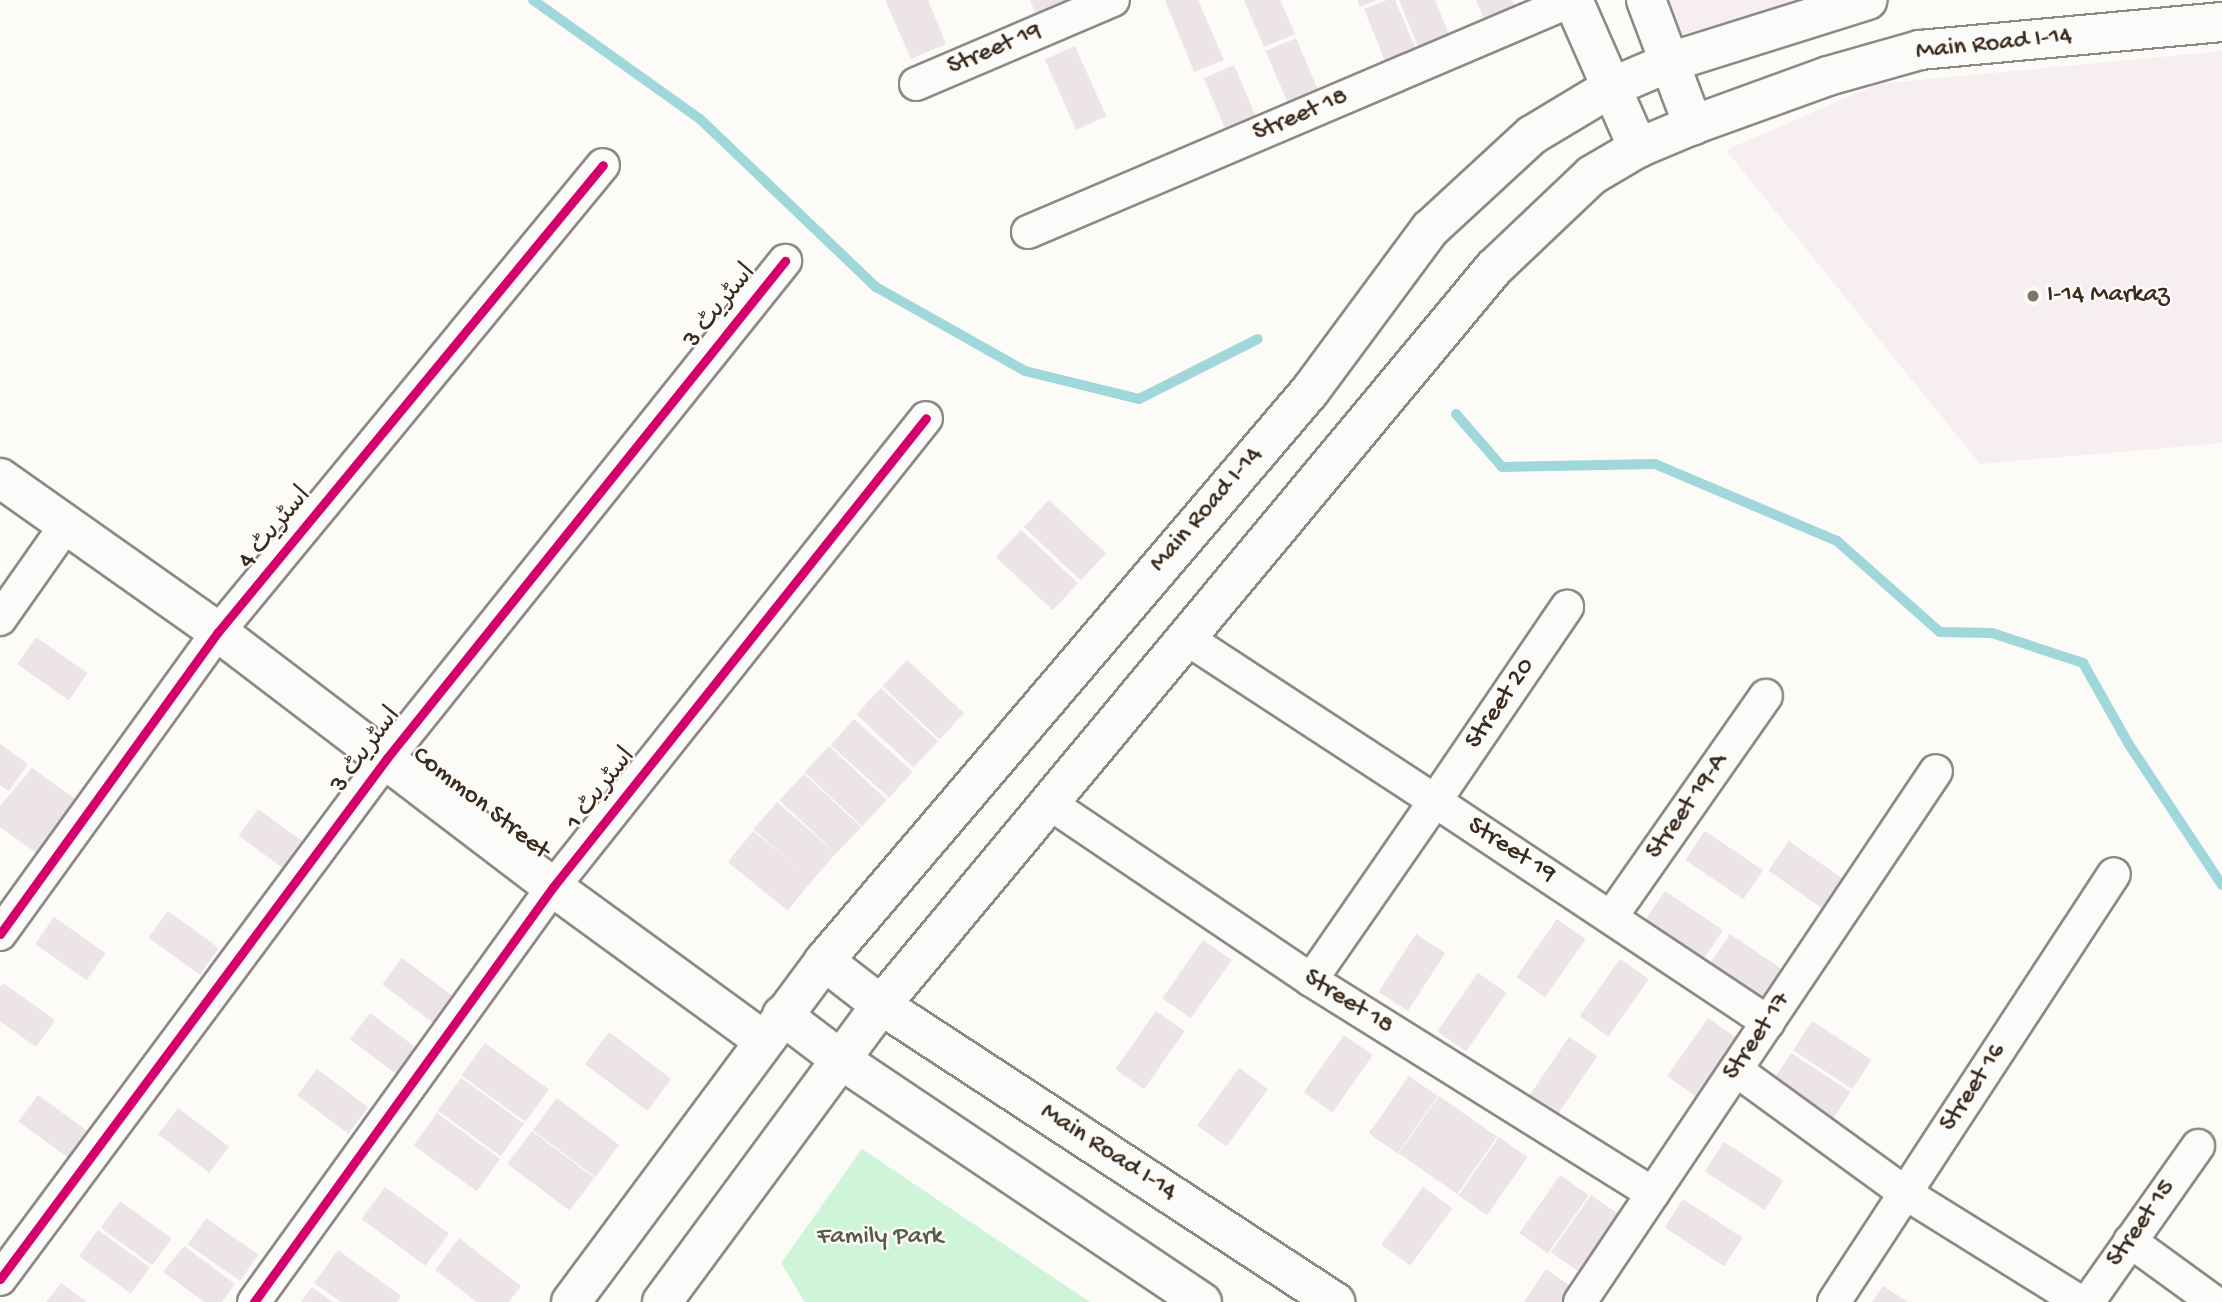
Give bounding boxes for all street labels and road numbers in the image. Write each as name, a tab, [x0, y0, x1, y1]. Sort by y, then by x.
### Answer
street label: Street 19	[943, 16, 1047, 84]
street label: Main Road I-14	[1914, 21, 2074, 69]
street label: Street 18	[1249, 82, 1353, 150]
street label: اسٹریٹ 3	[678, 259, 764, 355]
street label: Main Road I-14	[1144, 441, 1270, 579]
street label: اسٹریٹ 4	[233, 482, 319, 576]
street label: Street 20	[1459, 653, 1543, 755]
street label: اسٹریٹ 3	[325, 702, 409, 800]
street label: Common Street	[405, 741, 555, 867]
street label: اسٹریٹ 1	[560, 743, 644, 837]
street label: Street 19-A	[1640, 748, 1736, 866]
street label: Street 19	[1461, 811, 1561, 891]
street label: Street 18	[1297, 963, 1399, 1043]
street label: Street 17	[1717, 987, 1799, 1087]
street label: Street 16	[1934, 1038, 2014, 1138]
street label: Main Road I-14	[1034, 1097, 1182, 1209]
street label: Street 15	[2101, 1174, 2183, 1274]

